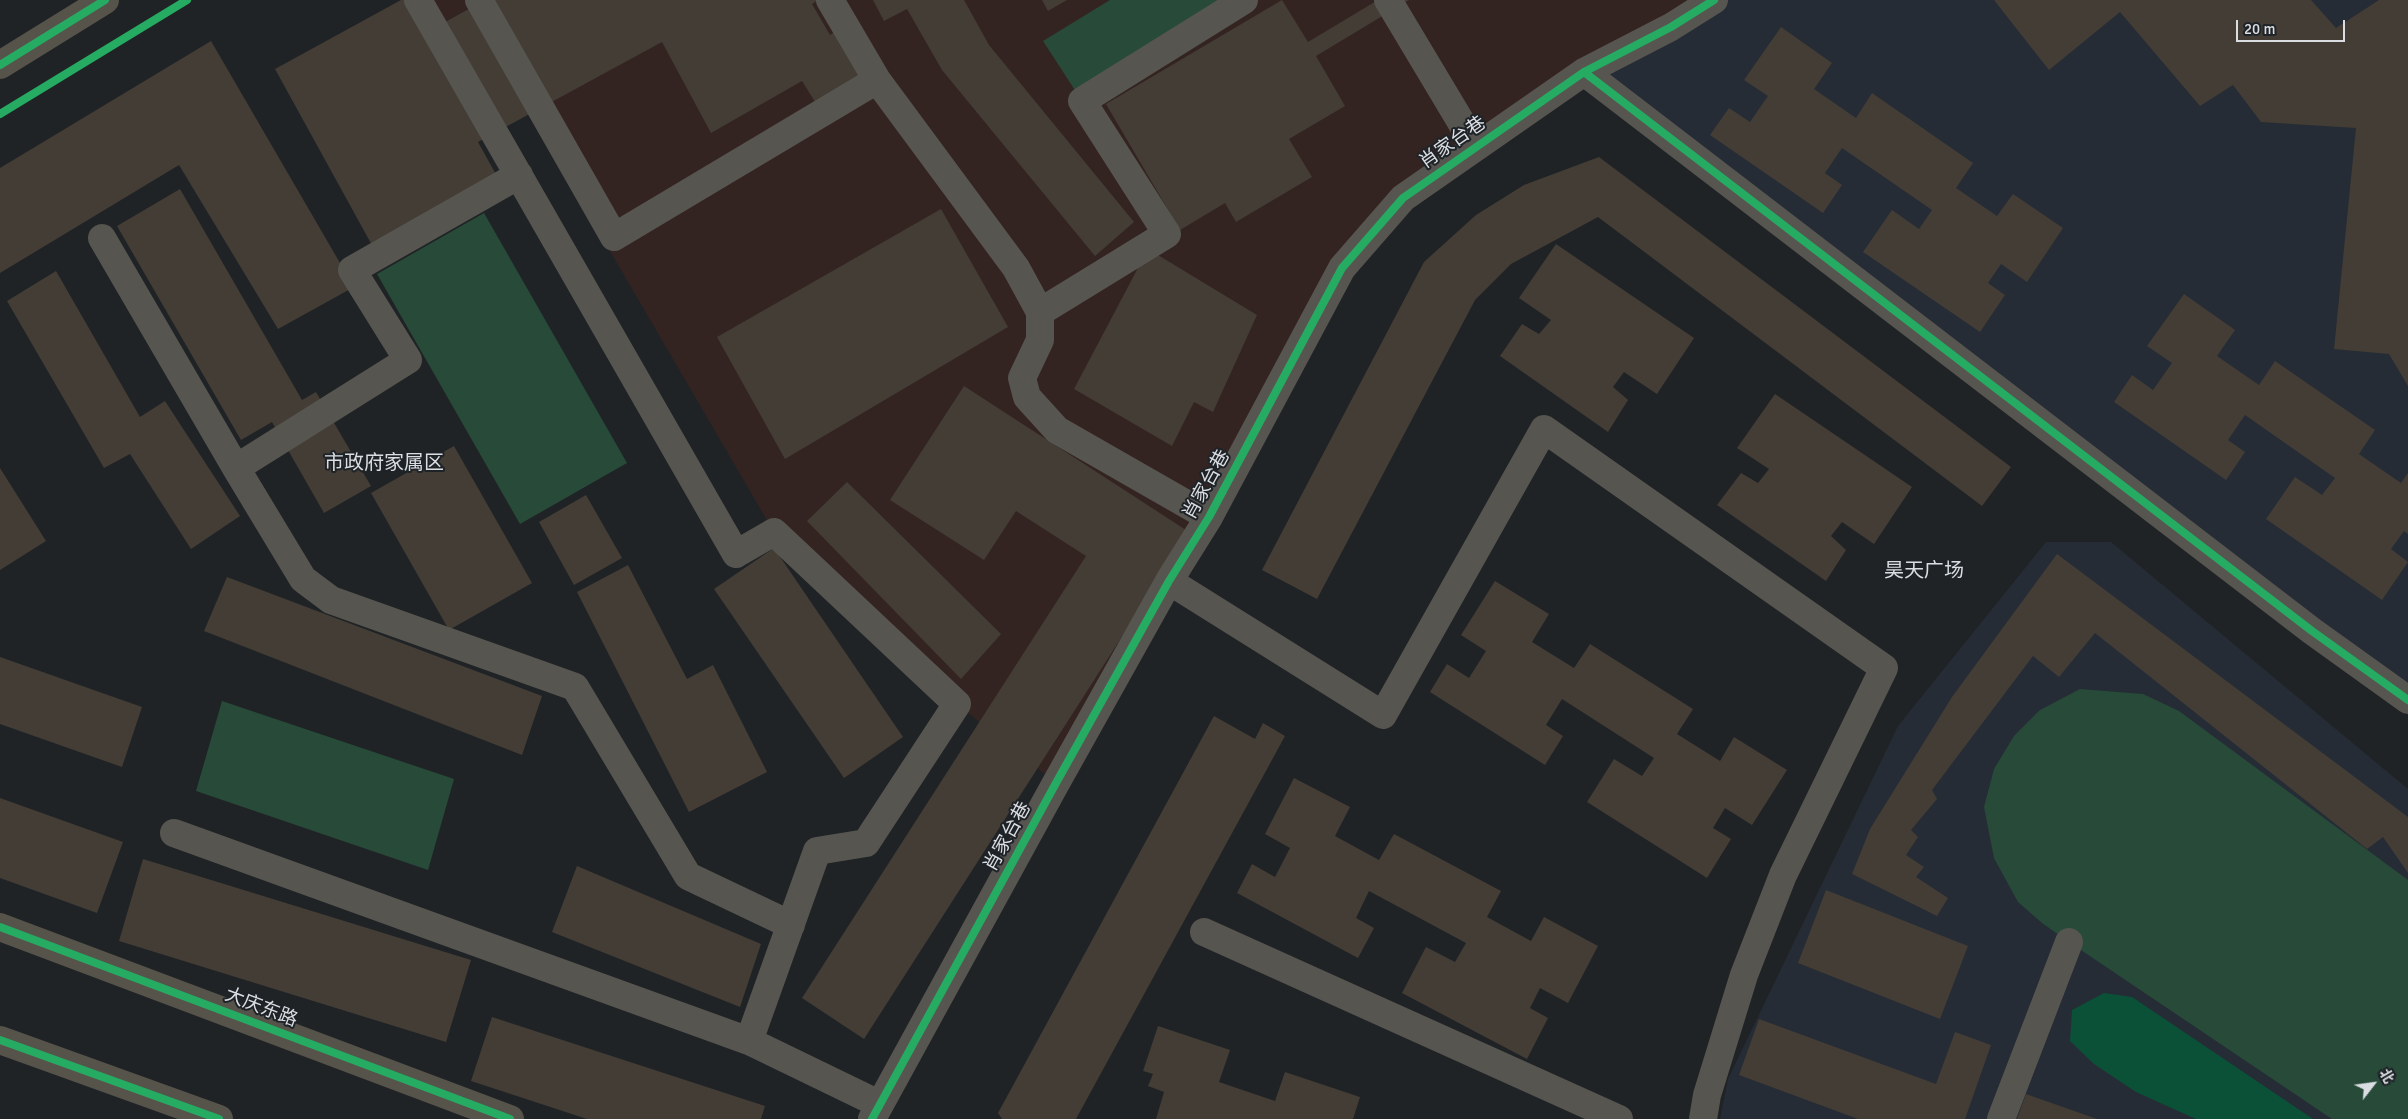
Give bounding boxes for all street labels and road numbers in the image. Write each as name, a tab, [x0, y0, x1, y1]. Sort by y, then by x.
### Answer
street label: 肖家台巷	[1415, 112, 1491, 174]
street label: 肖家台巷	[1179, 446, 1235, 524]
street label: 肖家台巷	[980, 798, 1036, 876]
street label: 大庆东路	[221, 984, 301, 1032]

